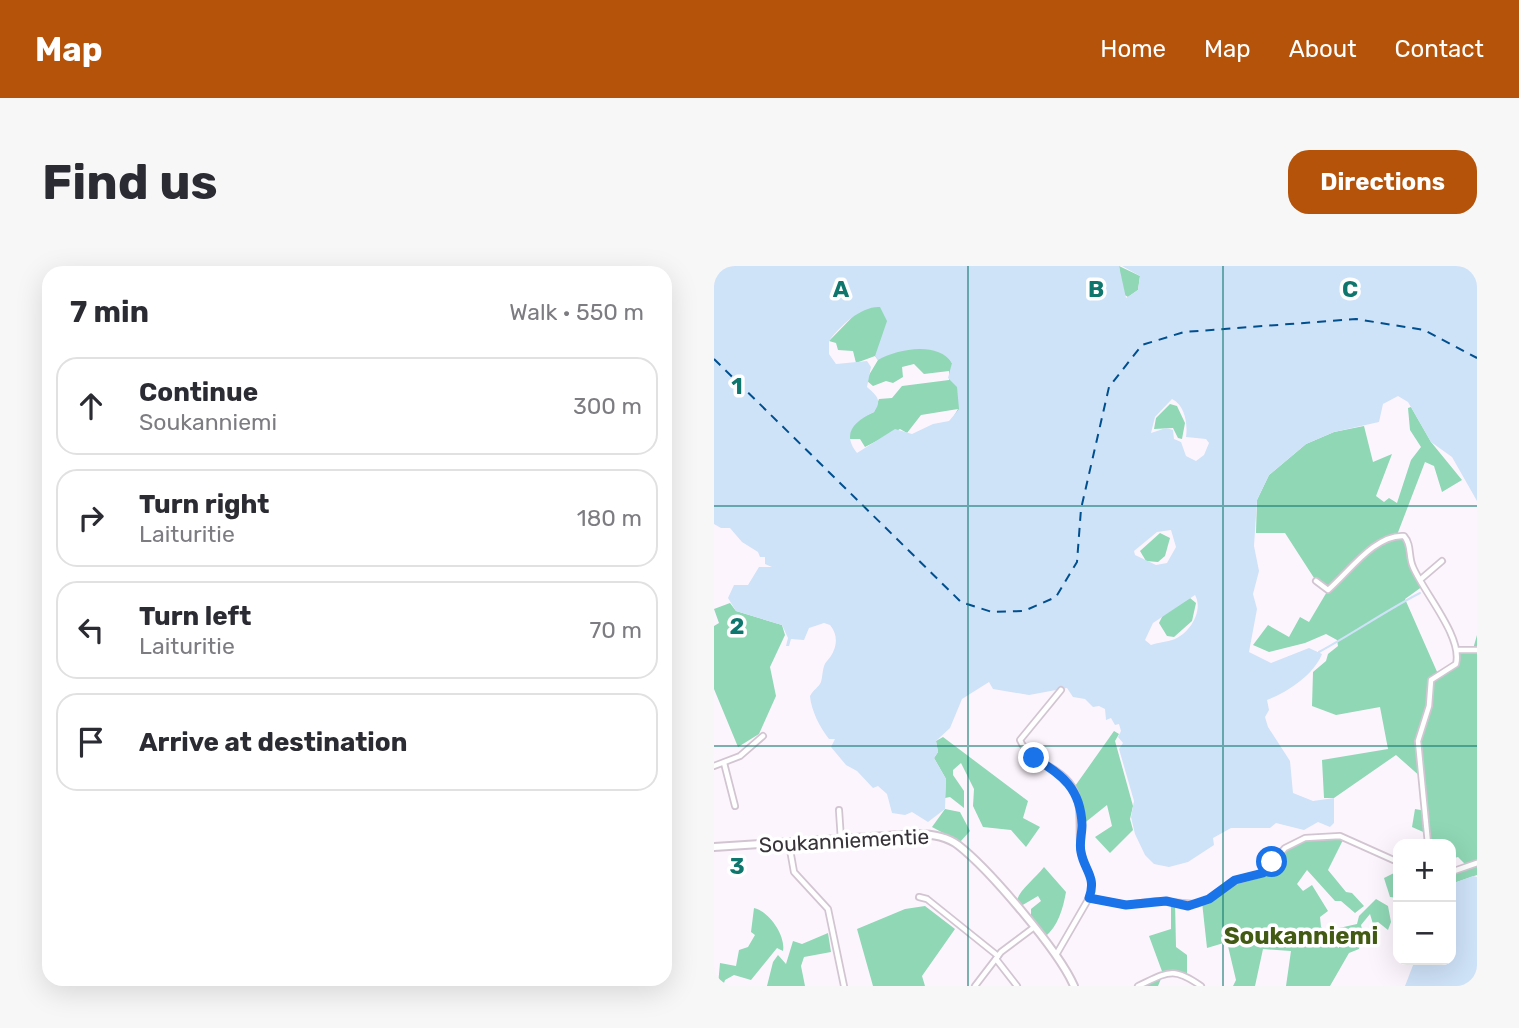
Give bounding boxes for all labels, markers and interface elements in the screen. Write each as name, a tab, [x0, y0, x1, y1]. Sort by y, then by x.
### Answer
text: Map	[35, 30, 103, 69]
text: Home	[1100, 35, 1166, 63]
text: Map	[1204, 35, 1251, 63]
text: About	[1289, 35, 1357, 63]
text: Contact	[1395, 35, 1484, 63]
button: Directions	[1288, 150, 1477, 214]
text: Find us	[42, 153, 218, 211]
text: A	[833, 275, 850, 303]
text: B	[1088, 275, 1104, 303]
text: C	[1342, 275, 1358, 303]
text: 7 min	[70, 294, 149, 330]
text: Walk · 550 m	[509, 298, 644, 326]
text: 1	[731, 372, 743, 400]
text: Continue	[139, 377, 258, 408]
icon: ahead	[72, 387, 110, 425]
text: 300 m	[573, 392, 642, 420]
text: Soukanniemi	[139, 408, 277, 436]
text: Turn right	[139, 489, 269, 520]
icon: right	[72, 499, 110, 537]
text: 180 m	[577, 504, 642, 532]
text: Laituritie	[139, 520, 235, 548]
text: Turn left	[139, 601, 251, 632]
icon: left	[72, 611, 110, 649]
text: 2	[730, 612, 744, 640]
text: 70 m	[590, 616, 642, 644]
text: Laituritie	[139, 632, 235, 660]
icon: arrive	[72, 723, 110, 761]
text: Arrive at destination	[139, 727, 407, 758]
route end	[1018, 742, 1049, 773]
street label: Soukanniementie	[758, 824, 930, 857]
map controls	[1393, 839, 1456, 965]
button: +	[1393, 839, 1456, 902]
route start	[1256, 846, 1287, 877]
text: 3	[729, 852, 745, 880]
button: −	[1393, 902, 1456, 965]
district label: Soukanniemi	[1224, 922, 1378, 950]

